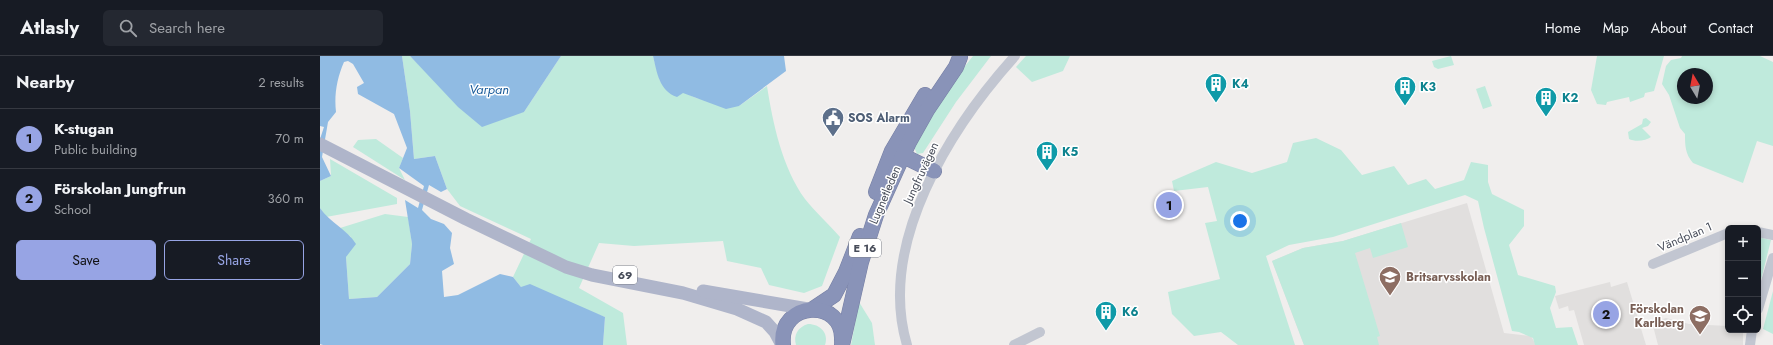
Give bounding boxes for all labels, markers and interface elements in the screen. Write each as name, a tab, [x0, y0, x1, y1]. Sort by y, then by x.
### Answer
search box	[103, 10, 383, 46]
text: Atlasly	[20, 14, 79, 41]
icon: search	[117, 17, 139, 39]
text: Search here	[149, 17, 225, 39]
text: Home	[1545, 18, 1581, 38]
text: Map	[1603, 18, 1629, 38]
text: About	[1651, 18, 1686, 38]
text: Contact	[1708, 18, 1753, 38]
north arrow	[1677, 68, 1713, 104]
text: Nearby	[16, 70, 74, 94]
building icon: K4	[1203, 71, 1229, 104]
text: 2 results	[258, 73, 304, 92]
building icon: K3	[1392, 74, 1418, 107]
place label: K4	[1232, 75, 1249, 93]
place label: K3	[1420, 78, 1436, 96]
water label: Varpan	[469, 80, 509, 99]
building icon: K2	[1533, 85, 1559, 118]
place label: K2	[1562, 89, 1578, 107]
public building icon: SOS Alarm	[820, 105, 846, 138]
place label: SOS Alarm	[848, 109, 910, 127]
text: K-stugan	[54, 118, 114, 140]
text: 1	[26, 129, 32, 148]
text: 70 m	[275, 129, 304, 148]
street label: Jungfruvägen	[898, 139, 943, 209]
building icon: K5	[1034, 139, 1060, 172]
text: Public building	[54, 140, 137, 159]
place label: K5	[1062, 143, 1078, 161]
street label: Lugnetleden	[865, 163, 905, 227]
text: Förskolan Jungfrun	[54, 178, 186, 200]
text: 2	[25, 189, 33, 208]
text: 360 m	[268, 189, 304, 208]
pin: 1	[1156, 190, 1182, 220]
text: School	[54, 200, 91, 219]
your location	[1230, 211, 1250, 231]
street label: Vändplan 1	[1655, 217, 1715, 257]
map controls	[1725, 225, 1761, 333]
button: +	[1725, 225, 1761, 261]
road number: E 16	[849, 239, 881, 257]
button: Save	[16, 240, 156, 280]
button: Share	[164, 240, 304, 280]
button: −	[1725, 261, 1761, 297]
school or university icon: Britsarvsskolan	[1377, 264, 1403, 297]
road number: 69	[613, 266, 637, 284]
place label: Britsarvsskolan	[1406, 268, 1491, 286]
button: locate	[1725, 297, 1761, 333]
building icon: K6	[1093, 299, 1119, 332]
pin: 2	[1593, 299, 1619, 329]
place label: Förskolan Karlberg	[1630, 300, 1684, 332]
place label: K6	[1122, 303, 1138, 321]
school or university icon: Förskolan Karlberg	[1687, 303, 1713, 336]

